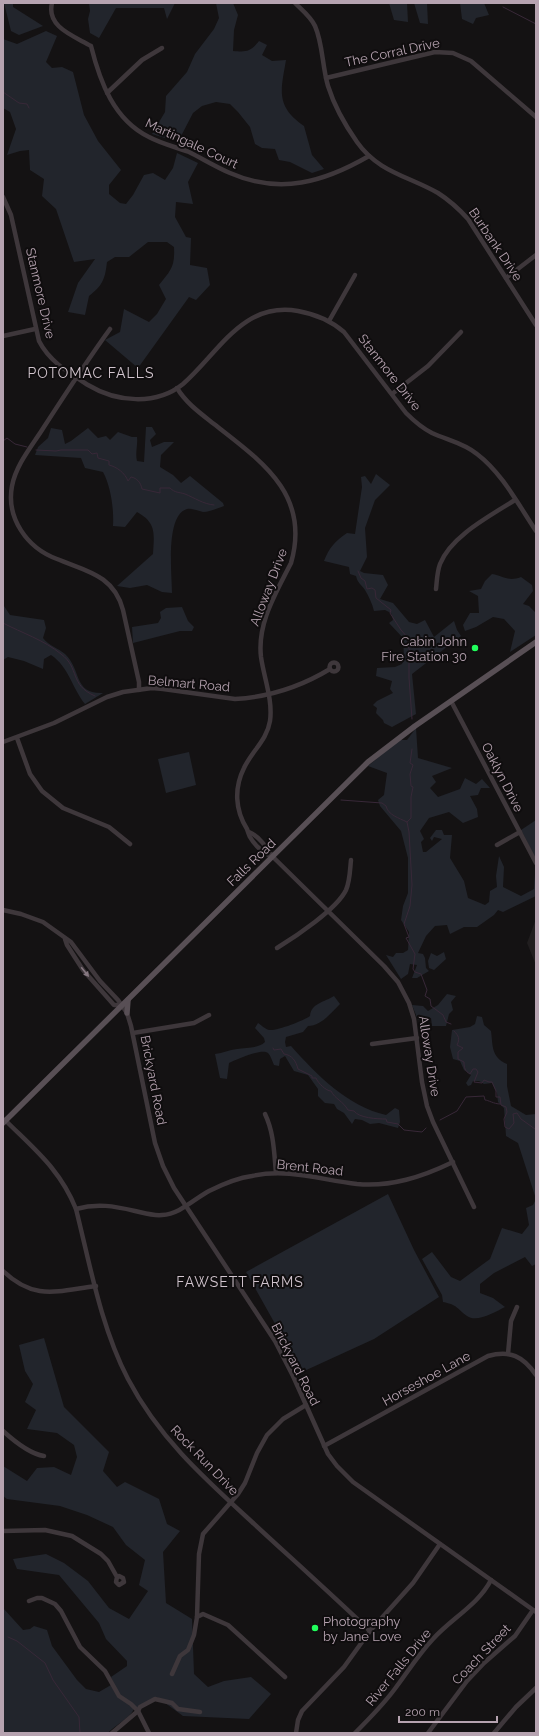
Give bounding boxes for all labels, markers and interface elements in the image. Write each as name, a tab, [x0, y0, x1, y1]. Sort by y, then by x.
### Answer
street label: The Corral Drive	[343, 35, 441, 70]
street label: Martingale Court	[143, 115, 241, 172]
street label: Burbank Drive	[466, 205, 526, 284]
street label: Stanmore Drive	[23, 246, 58, 340]
street label: Stanmore Drive	[355, 331, 424, 414]
district label: POTOMAC FALLS	[28, 365, 154, 381]
street label: Alloway Drive	[247, 546, 290, 628]
place label: Cabin John Fire Station 30	[381, 634, 467, 664]
marker: Cabin John Fire Station 30	[470, 643, 480, 653]
street label: Belmart Road	[147, 672, 231, 695]
street label: Oaklyn Drive	[479, 740, 527, 815]
street label: Falls Road	[224, 836, 279, 889]
one-way arrow	[81, 966, 89, 977]
street label: Alloway Drive	[416, 1015, 443, 1098]
street label: Brickyard Road	[137, 1034, 170, 1126]
street label: Brent Road	[276, 1157, 344, 1178]
district label: FAWSETT FARMS	[176, 1274, 304, 1290]
street label: Brickyard Road	[268, 1320, 323, 1408]
street label: Horseshoe Lane	[380, 1348, 473, 1409]
street label: Rock Run Drive	[168, 1422, 242, 1499]
place label: Photography by Jane Love	[323, 1614, 402, 1644]
street label: Coach Street	[449, 1621, 514, 1688]
marker: Photography by Jane Love	[310, 1623, 320, 1633]
street label: River Falls Drive	[363, 1626, 434, 1709]
scale bar	[399, 1698, 497, 1724]
text: 200 m	[405, 1705, 440, 1719]

